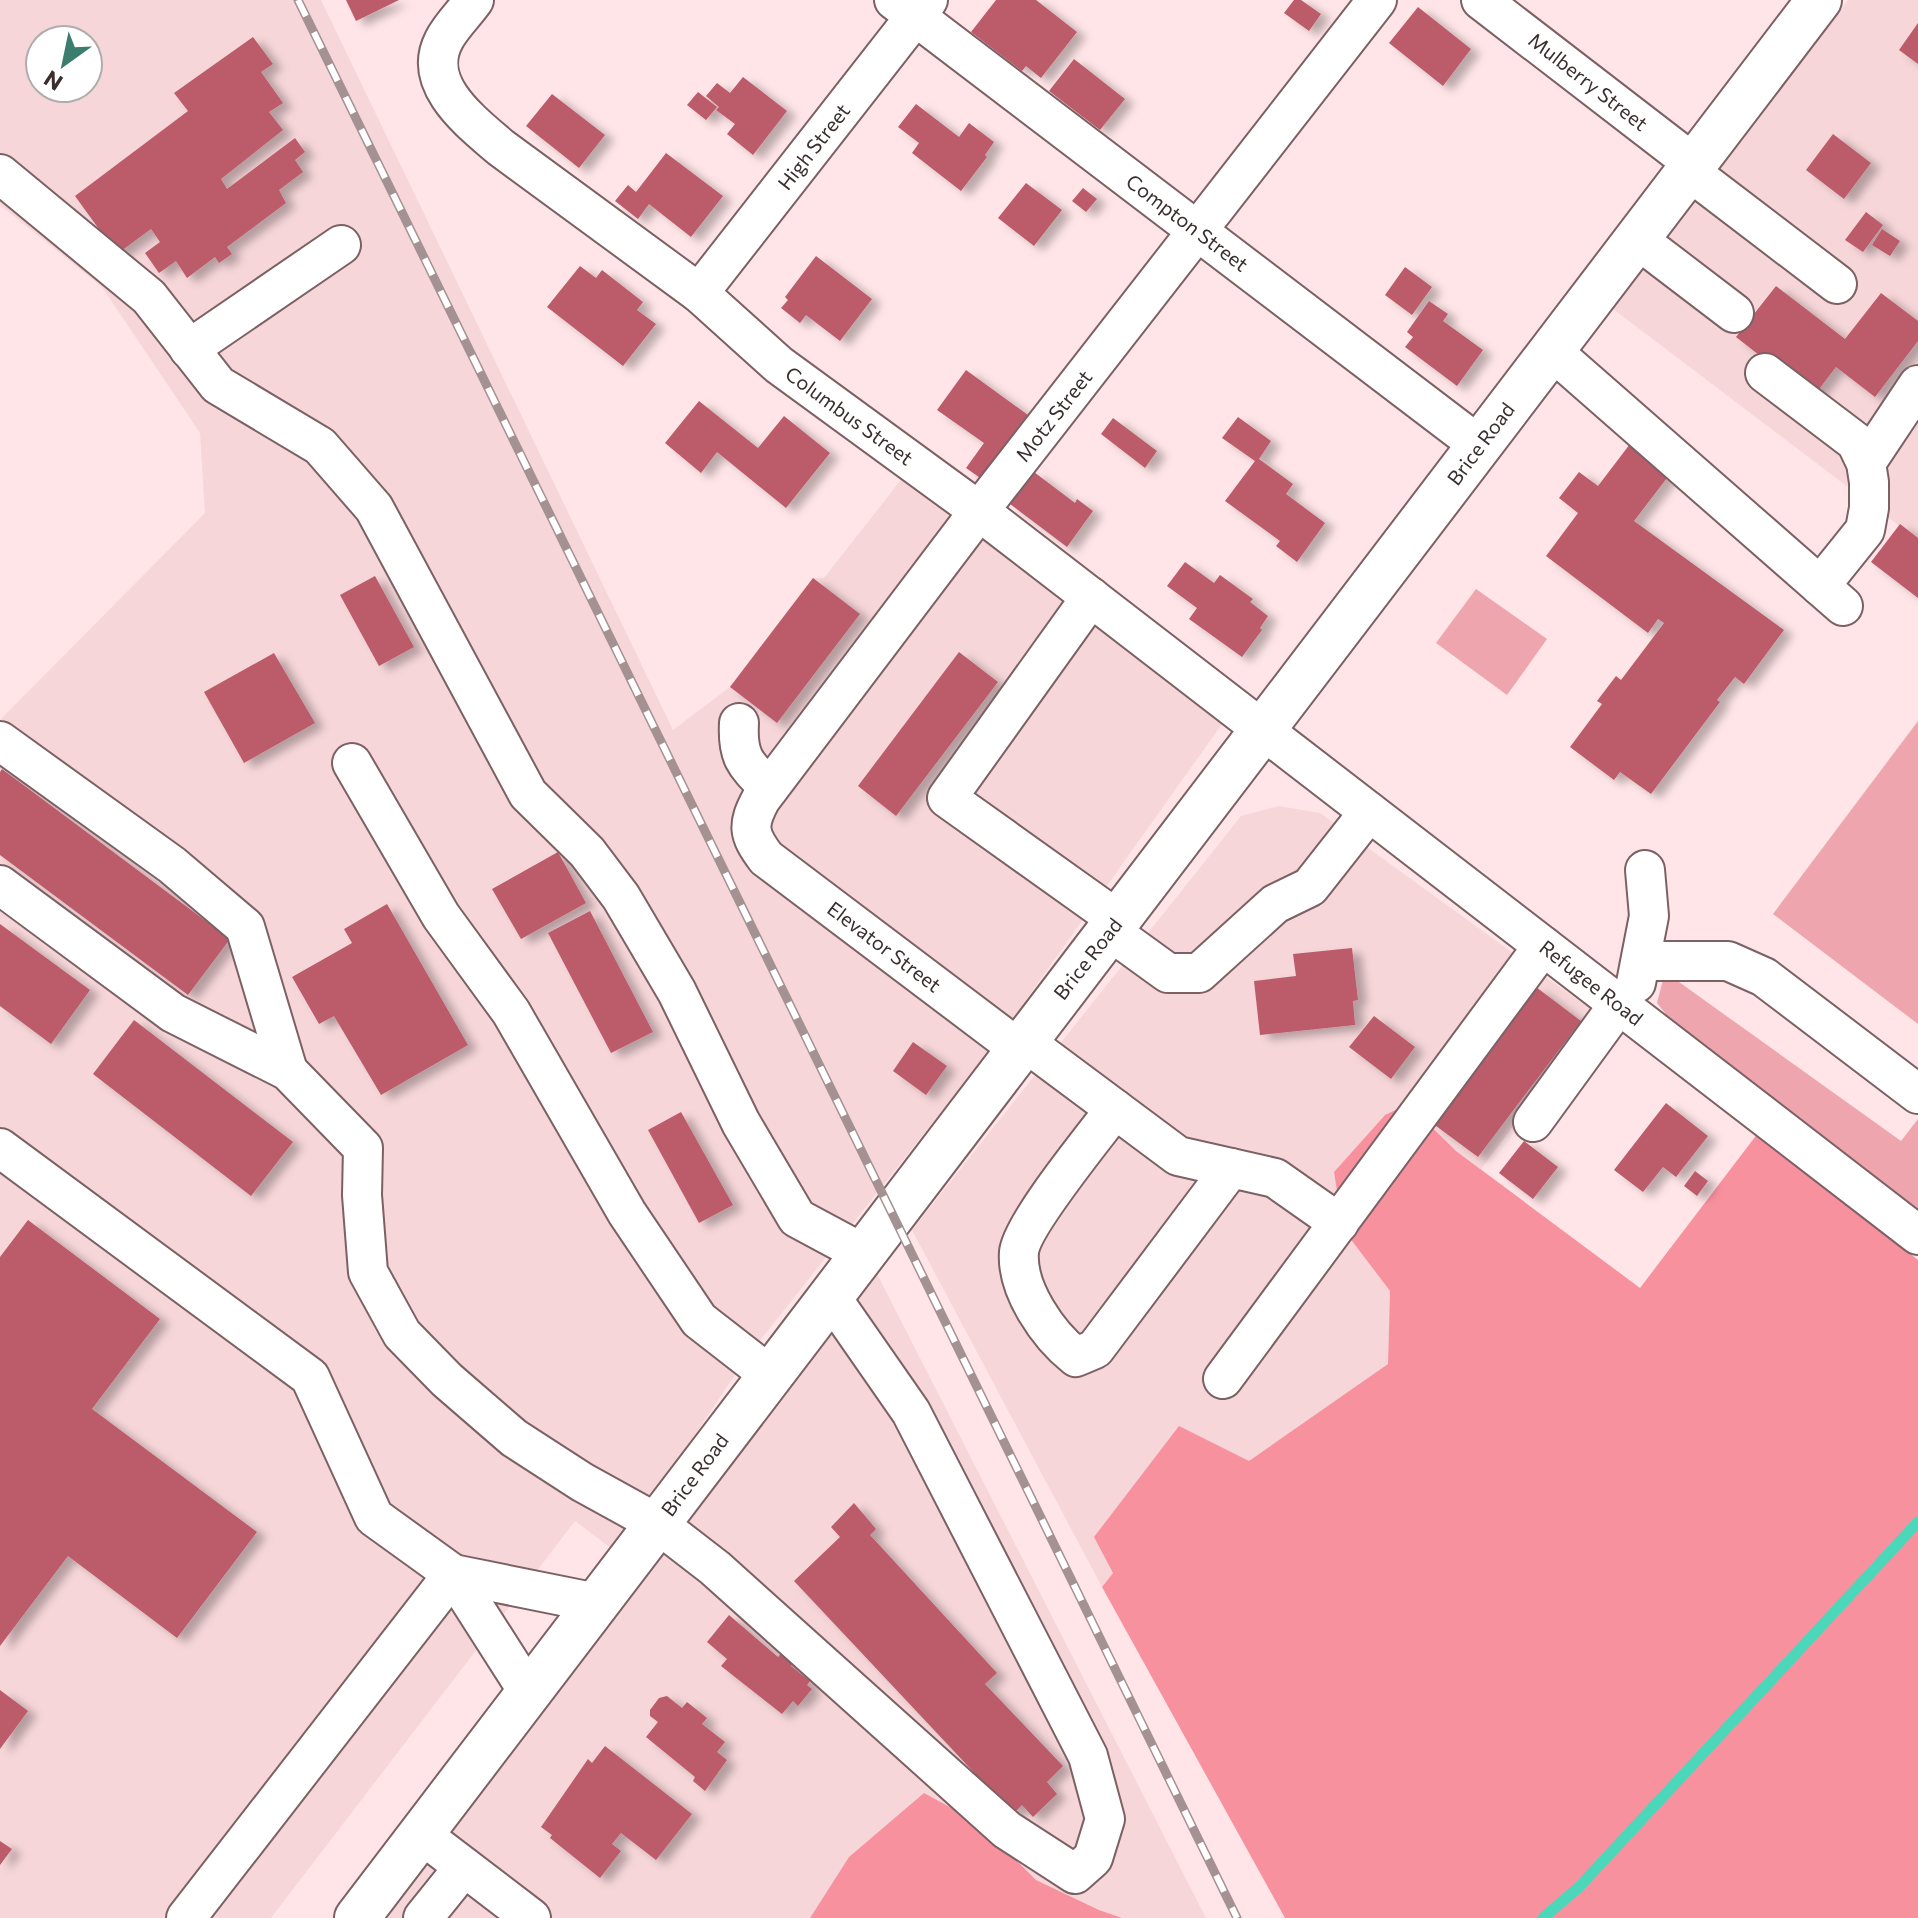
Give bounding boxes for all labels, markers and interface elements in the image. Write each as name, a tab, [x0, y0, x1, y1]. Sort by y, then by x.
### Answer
north arrow	[24, 24, 104, 104]
street label: Mulberry Street	[1524, 27, 1653, 135]
text: N	[39, 65, 67, 97]
street label: High Street	[772, 98, 854, 194]
street label: Compton Street	[1122, 169, 1253, 276]
street label: Columbus Street	[781, 361, 918, 470]
street label: Motz Street	[1010, 365, 1096, 466]
street label: Brice Road	[1441, 397, 1519, 489]
street label: Elevator Street	[823, 896, 946, 997]
street label: Brice Road	[1048, 913, 1127, 1004]
street label: Refugee Road	[1535, 934, 1648, 1030]
street label: Brice Road	[655, 1428, 733, 1520]

